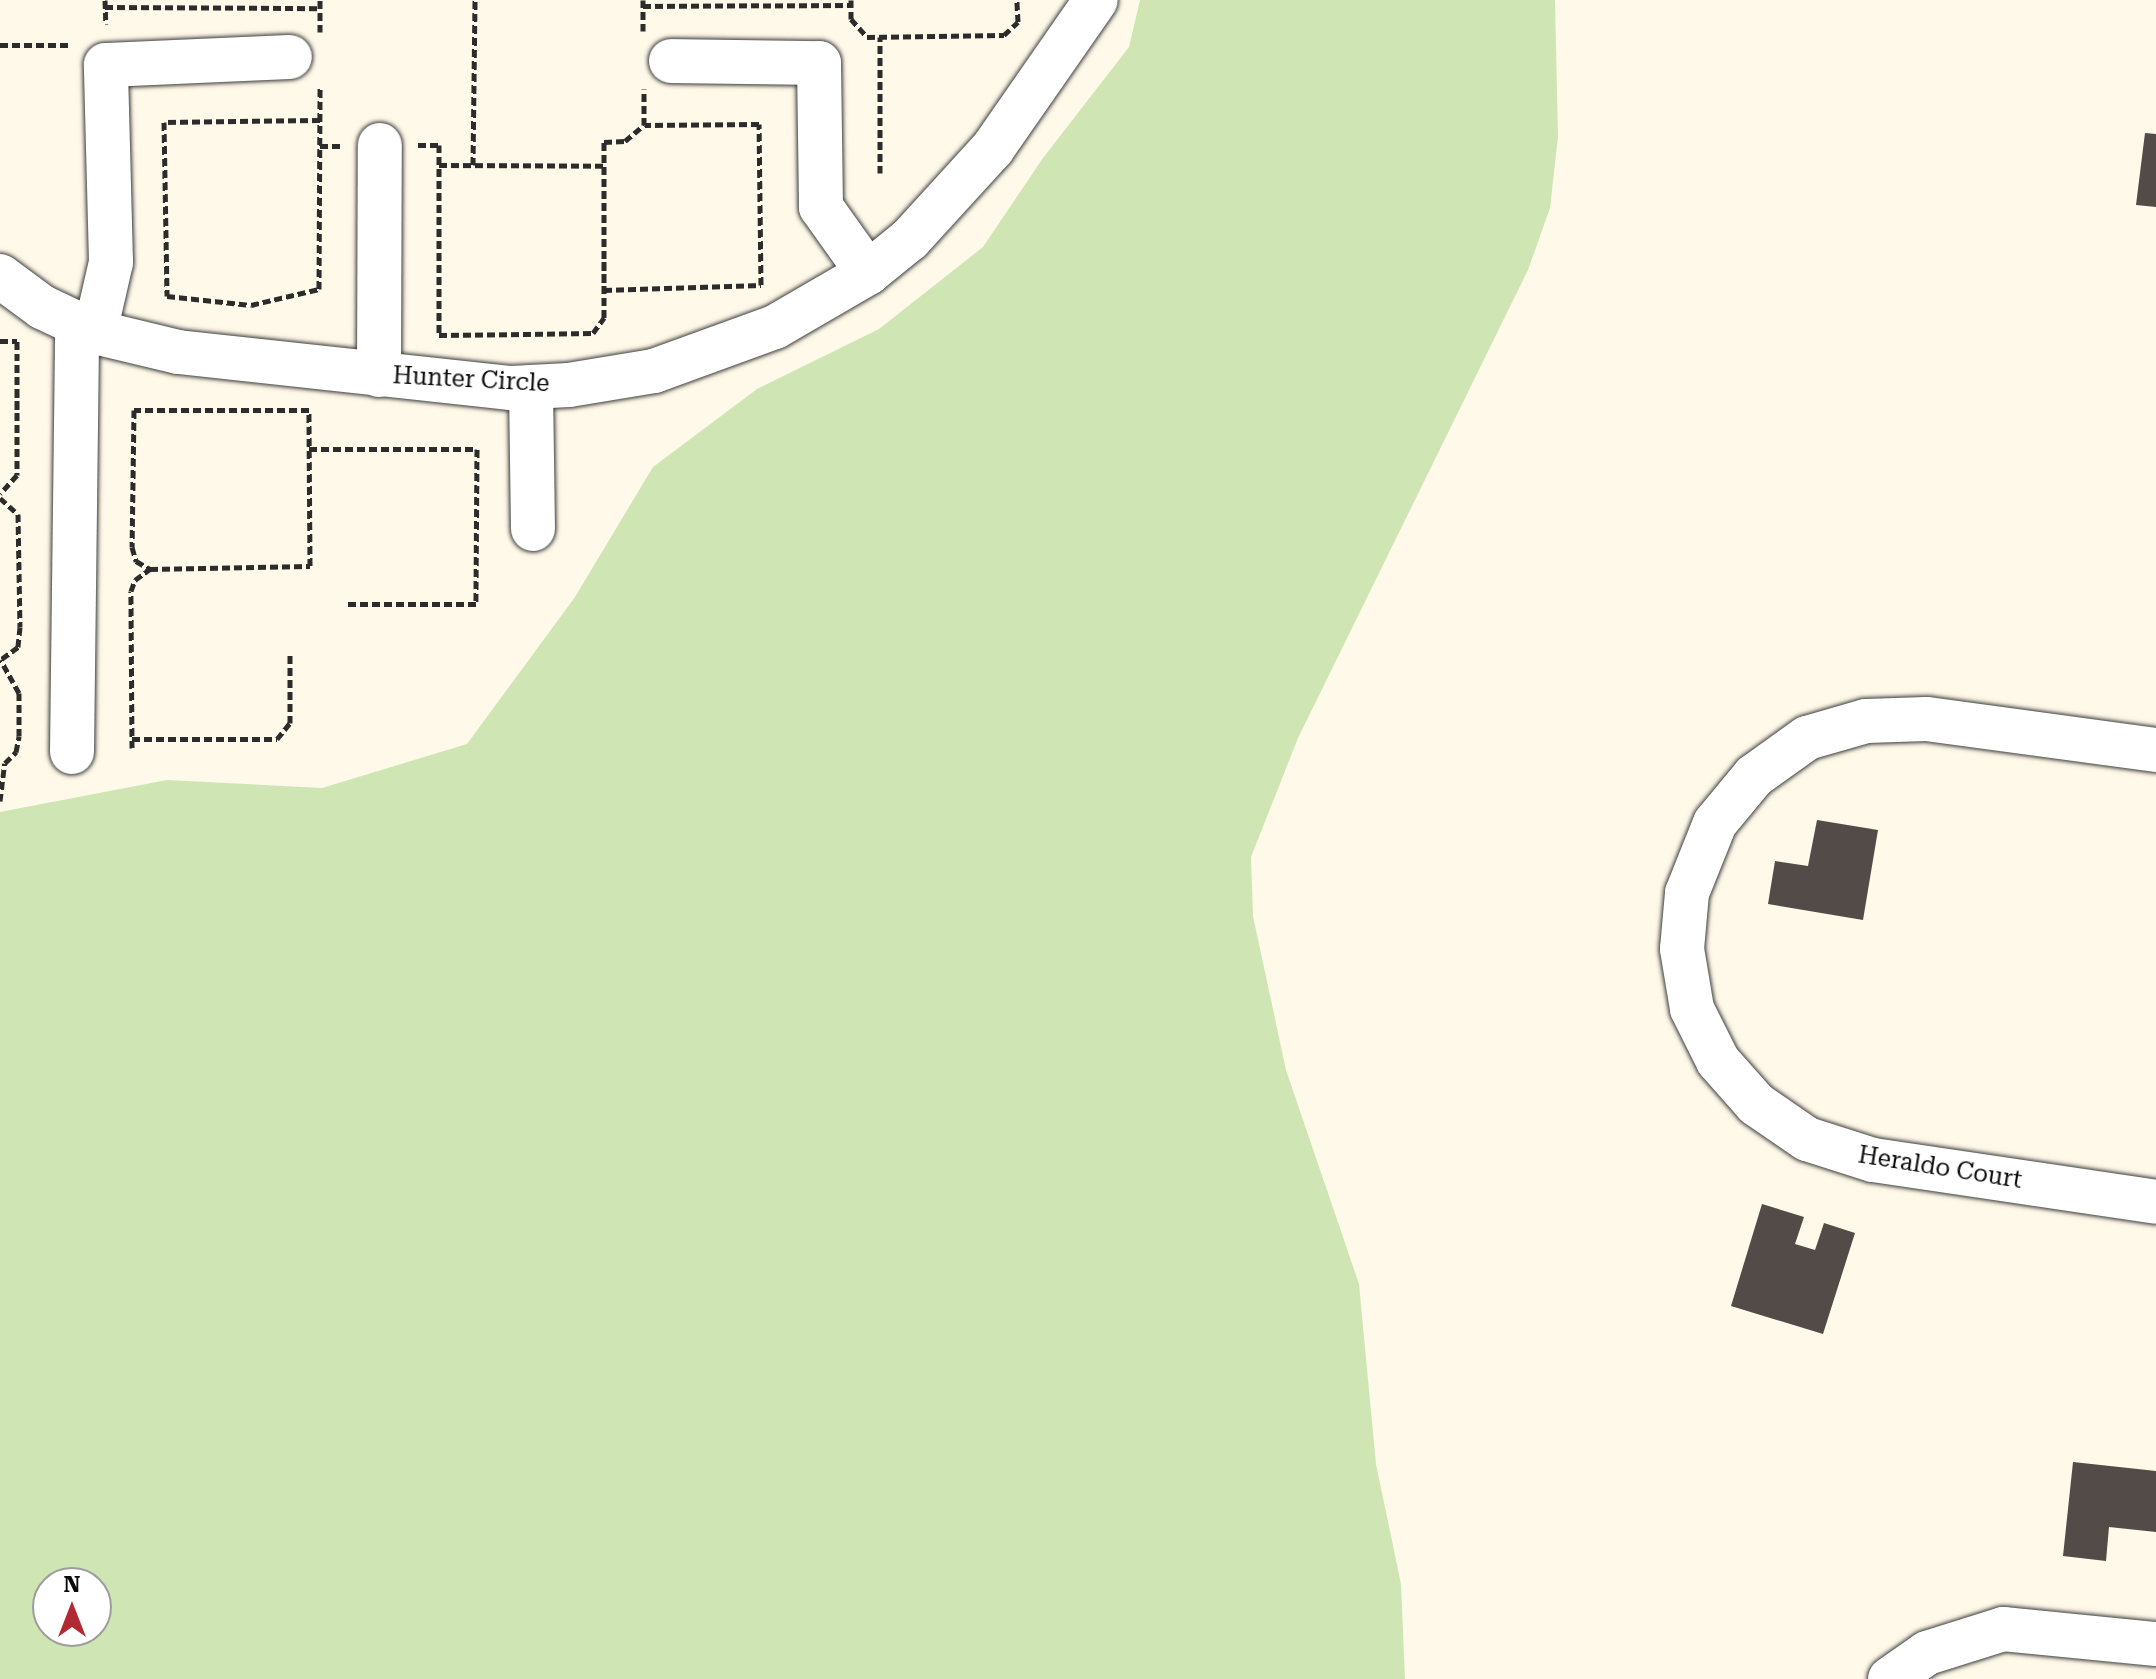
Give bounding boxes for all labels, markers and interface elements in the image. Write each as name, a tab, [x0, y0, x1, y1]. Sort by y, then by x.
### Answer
street label: Hunter Circle	[392, 362, 550, 398]
street label: Heraldo Court	[1856, 1141, 2024, 1195]
north arrow	[32, 1567, 112, 1647]
text: N	[64, 1572, 80, 1597]

